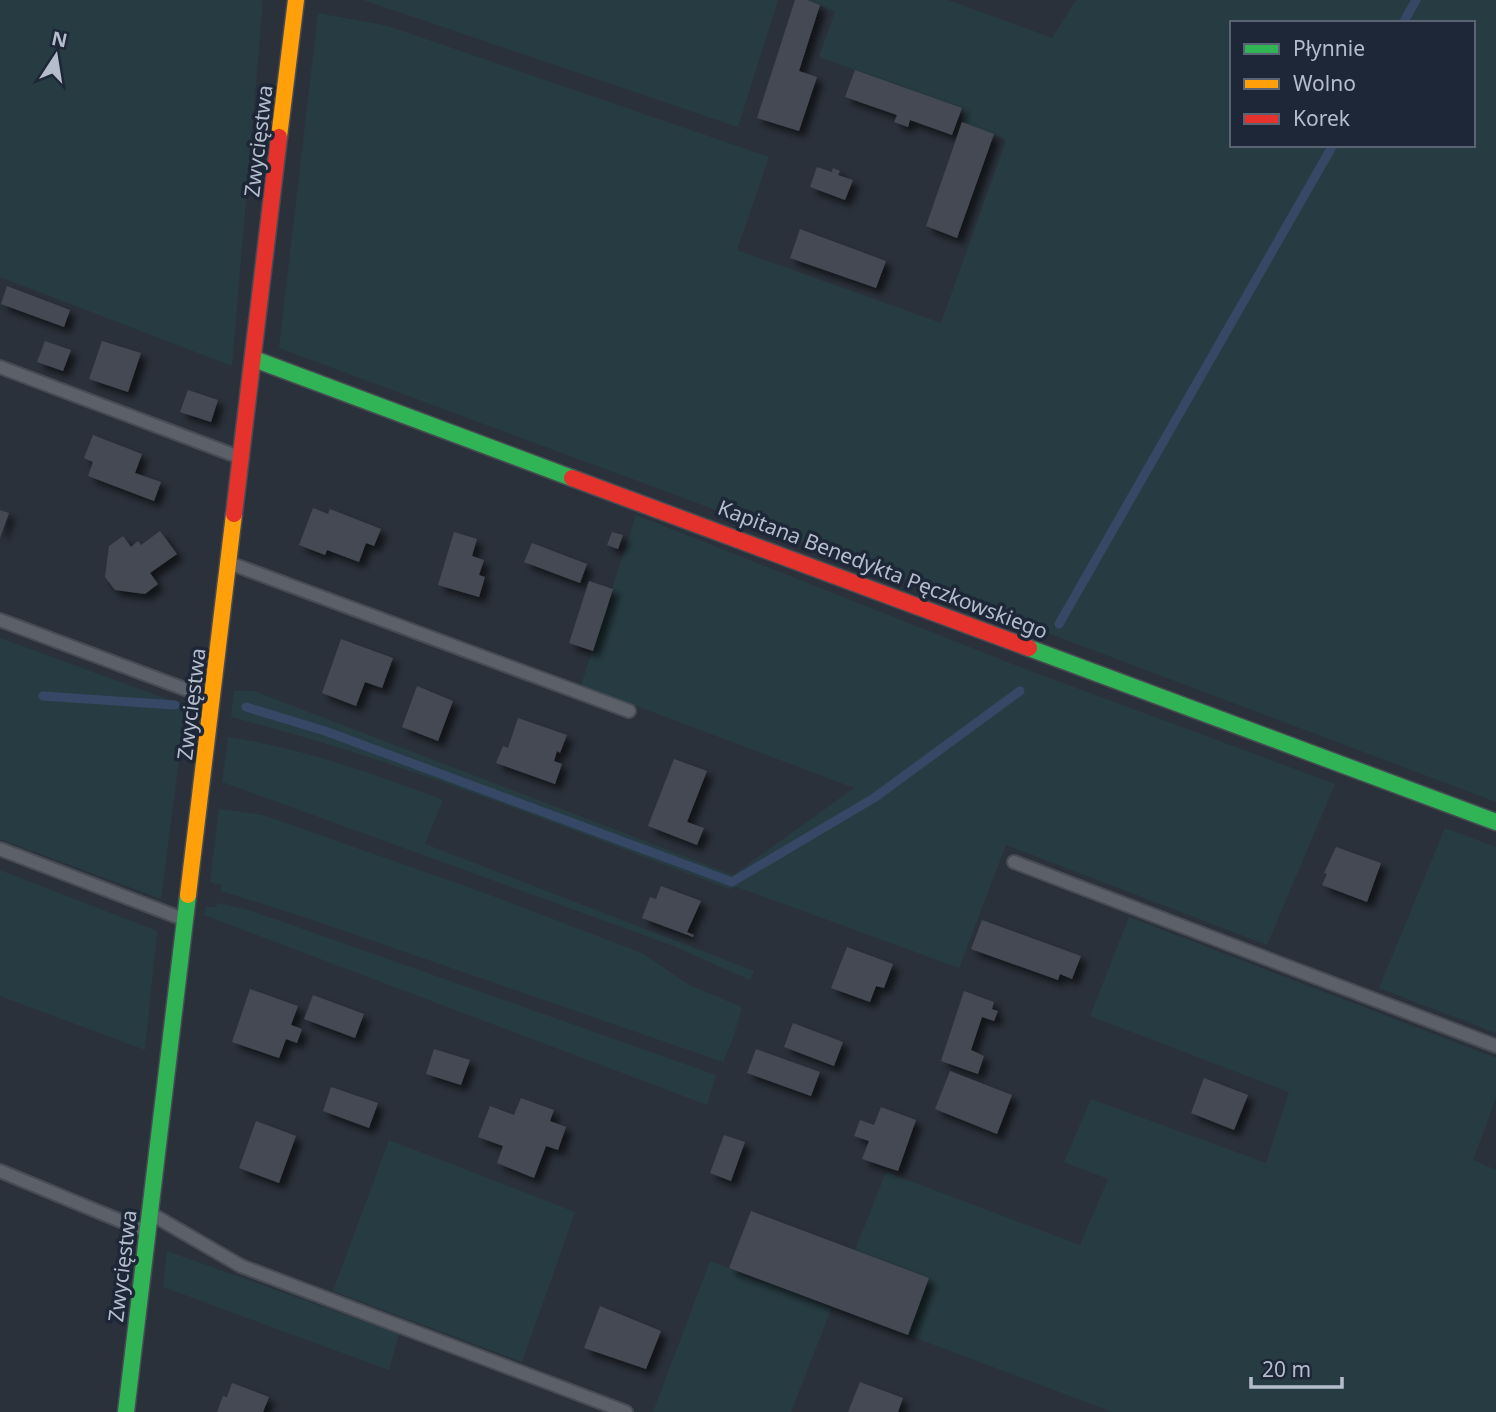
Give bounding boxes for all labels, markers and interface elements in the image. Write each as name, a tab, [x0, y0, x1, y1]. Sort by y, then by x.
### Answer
north arrow	[21, 21, 91, 91]
legend	[1230, 21, 1475, 147]
text: N	[49, 25, 70, 54]
text: Płynnie	[1293, 34, 1365, 62]
text: Wolno	[1293, 69, 1356, 97]
street label: Zwycięstwa	[237, 83, 279, 199]
text: Korek	[1293, 104, 1351, 132]
street label: Kapitana Benedykta Pęczkowskiego	[714, 493, 1052, 645]
street label: Zwycięstwa	[170, 646, 212, 762]
street label: Zwycięstwa	[101, 1208, 143, 1324]
scale bar	[1251, 1346, 1342, 1390]
text: 20 m	[1262, 1355, 1311, 1383]

